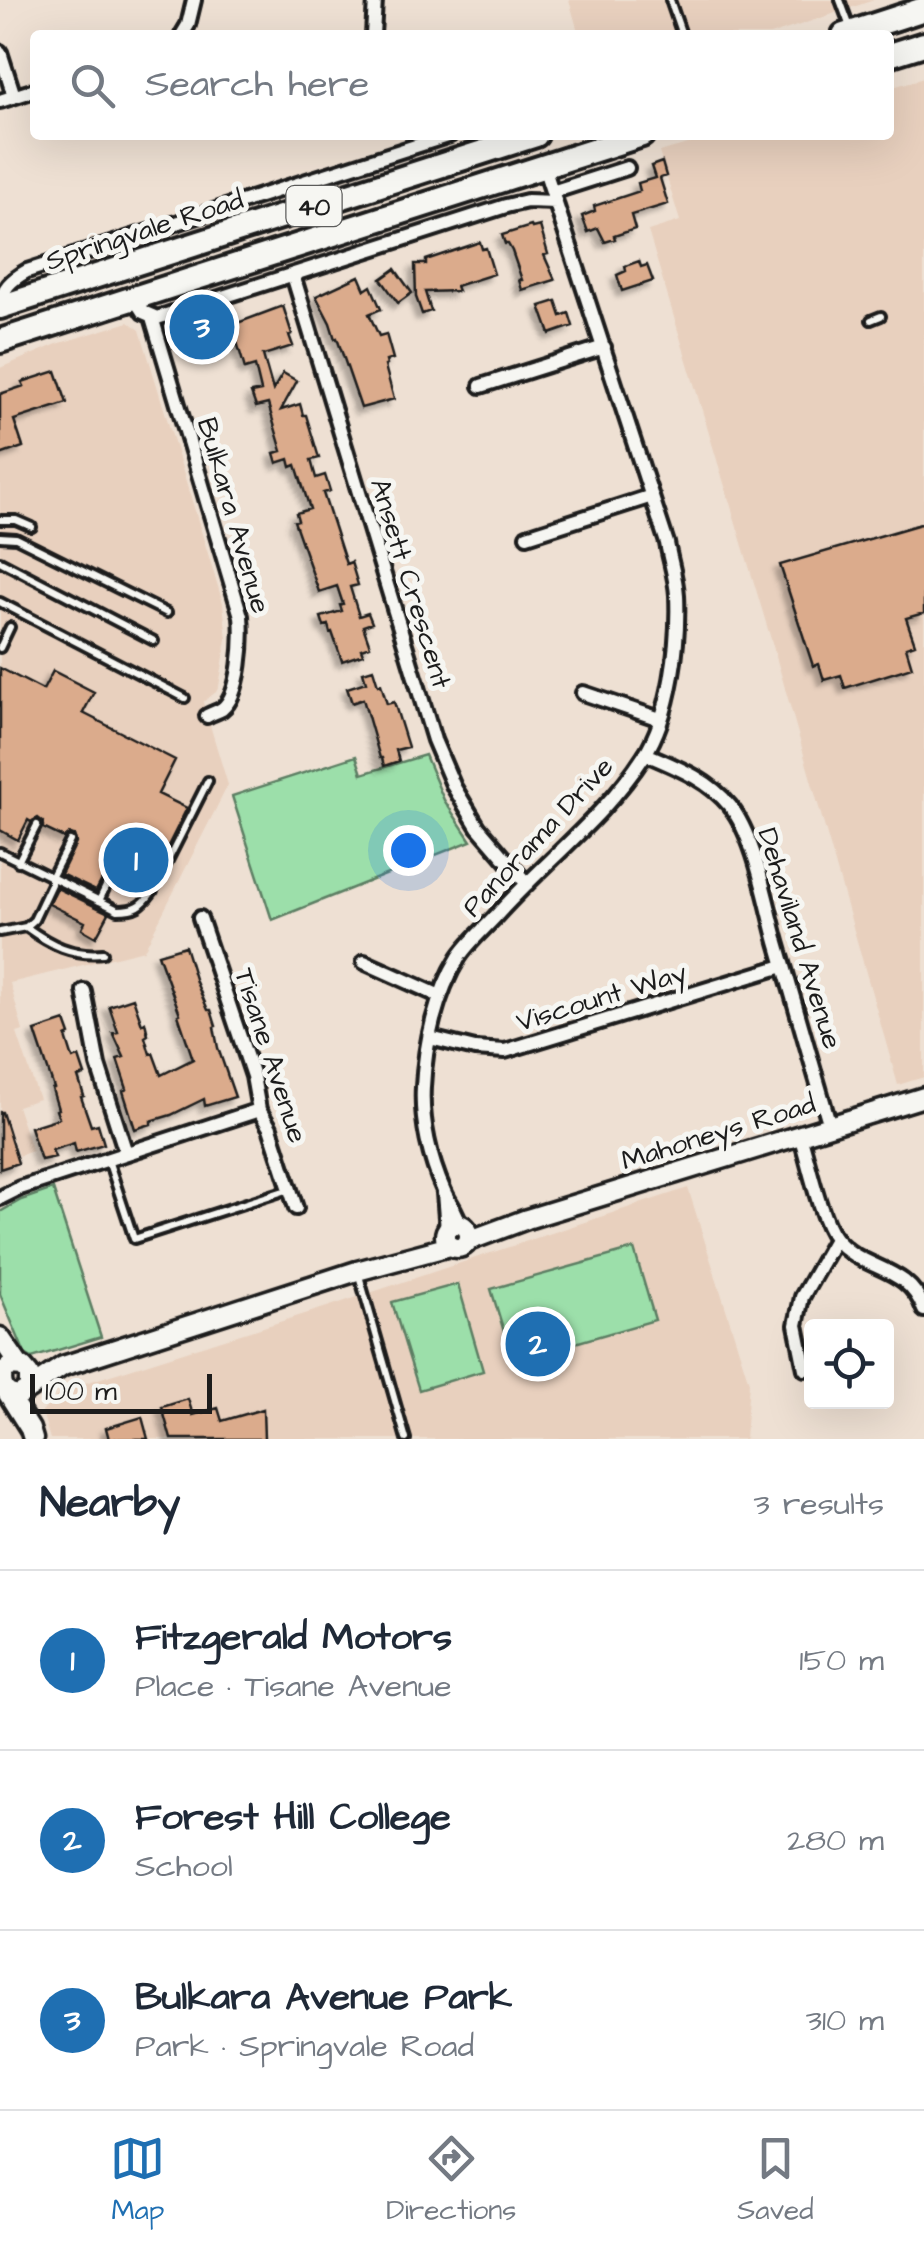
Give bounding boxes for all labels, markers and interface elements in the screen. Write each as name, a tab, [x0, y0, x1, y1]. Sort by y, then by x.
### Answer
search box	[30, 30, 894, 140]
icon: search	[65, 58, 120, 113]
text: Search here	[145, 59, 369, 111]
street label: Springvale Road	[41, 180, 249, 282]
road number: 40	[286, 186, 342, 226]
pin: 3	[170, 290, 234, 364]
street label: Bulkara Avenue	[187, 413, 280, 618]
street label: Ansett Crescent	[360, 474, 461, 694]
street label: Panorama Drive	[453, 748, 623, 926]
pin: 1	[104, 822, 168, 898]
street label: Dehaviland Avenue	[747, 823, 852, 1054]
your location	[383, 825, 434, 876]
street label: Viscount Way	[512, 953, 692, 1044]
street label: Tisane Avenue	[224, 963, 317, 1148]
street label: Mahoneys Road	[617, 1084, 821, 1182]
pin: 2	[506, 1306, 570, 1382]
map controls	[804, 1319, 894, 1409]
button: locate	[804, 1319, 894, 1409]
scale bar	[30, 1369, 212, 1414]
text: 100 m	[45, 1372, 117, 1411]
text: Nearby	[40, 1475, 180, 1533]
text: 3 results	[754, 1482, 884, 1527]
text: Fitzgerald Motors	[135, 1612, 452, 1664]
text: 1	[70, 1638, 75, 1683]
text: 150 m	[799, 1638, 884, 1683]
text: Place · Tisane Avenue	[135, 1664, 452, 1709]
text: Forest Hill College	[135, 1792, 451, 1844]
text: 2	[63, 1818, 82, 1863]
text: 280 m	[787, 1818, 884, 1863]
text: School	[135, 1844, 233, 1889]
text: Bulkara Avenue Park	[135, 1972, 512, 2024]
text: 3	[64, 1998, 81, 2043]
text: 310 m	[806, 1998, 884, 2043]
text: Park · Springvale Road	[135, 2024, 474, 2069]
tab: Map	[110, 2131, 165, 2230]
tab: Directions	[386, 2131, 516, 2230]
tab: Saved	[737, 2131, 814, 2230]

